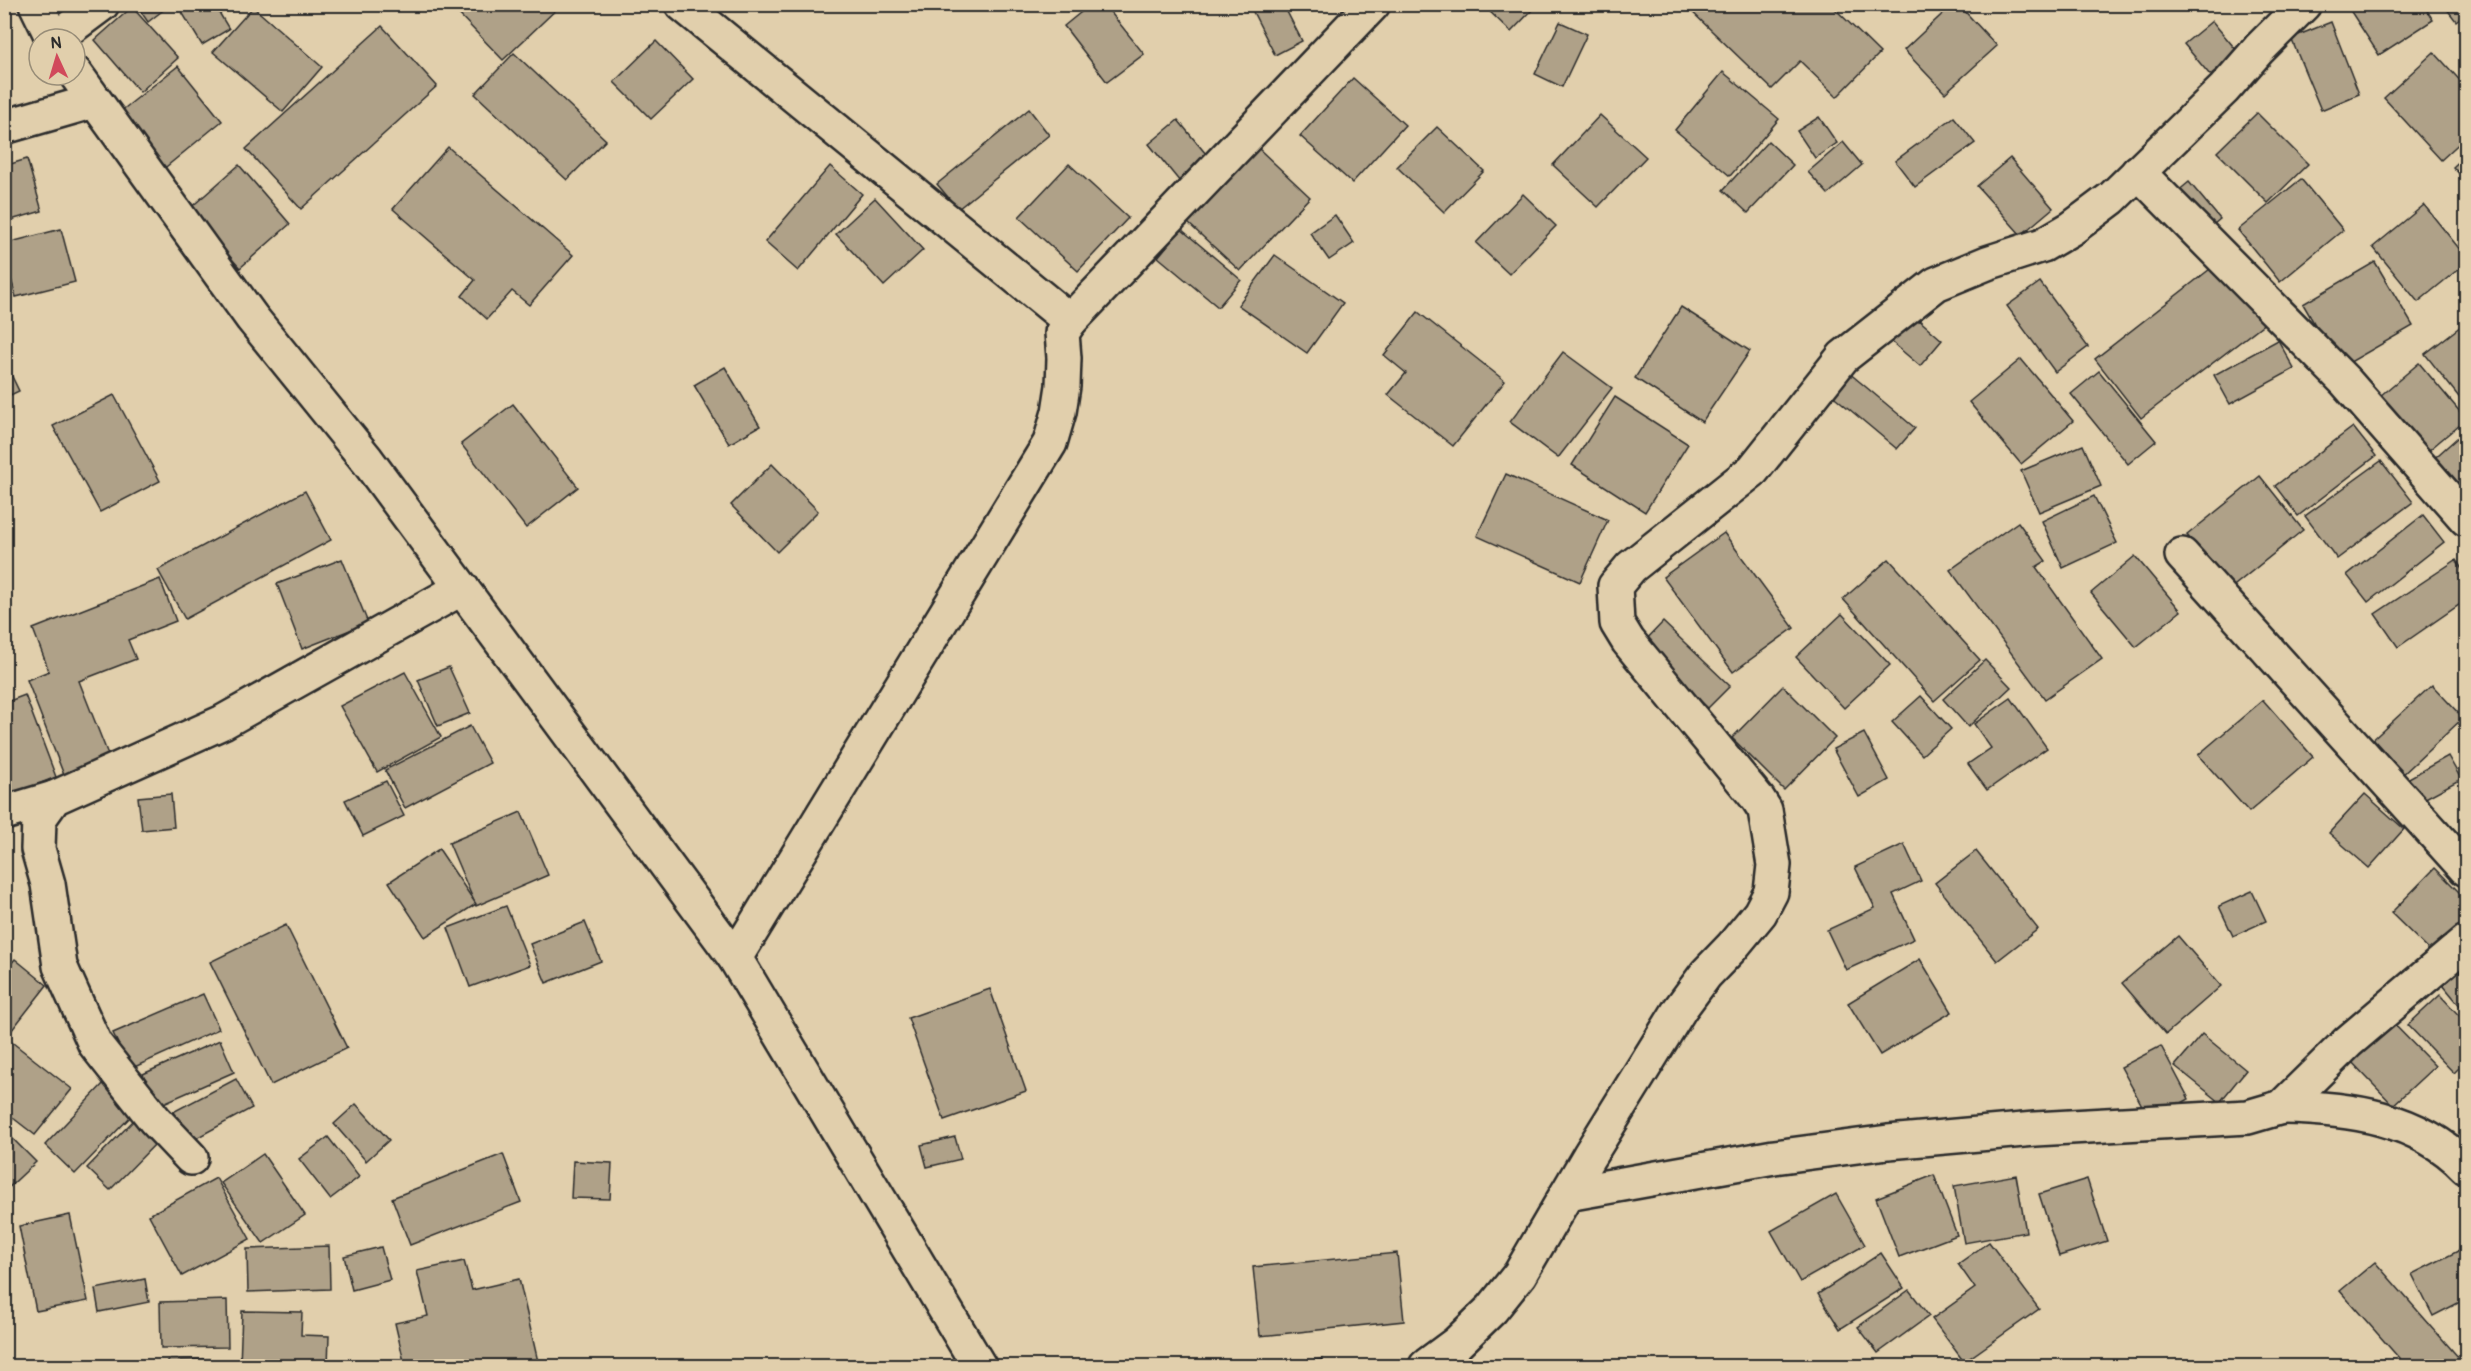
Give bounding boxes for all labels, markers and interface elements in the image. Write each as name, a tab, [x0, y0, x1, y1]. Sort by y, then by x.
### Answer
north arrow	[27, 27, 87, 87]
text: N	[50, 33, 62, 53]

